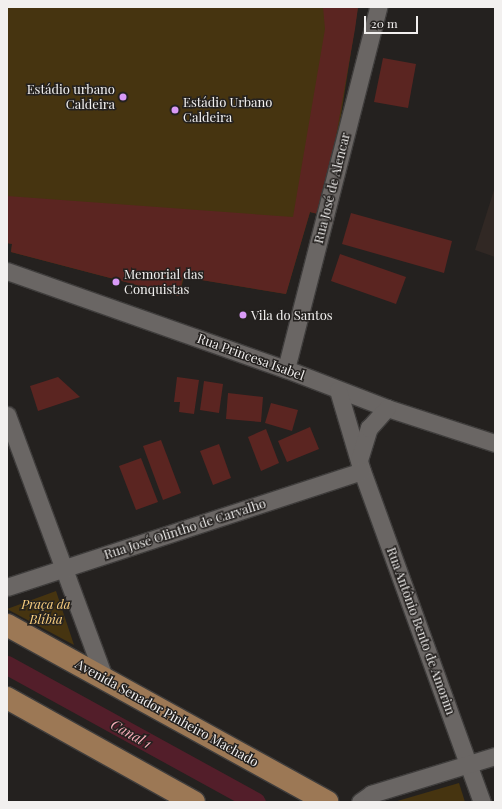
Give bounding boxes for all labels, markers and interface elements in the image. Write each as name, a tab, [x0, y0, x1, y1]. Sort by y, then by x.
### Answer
scale bar	[366, 8, 420, 34]
text: 20 m	[371, 15, 398, 31]
place label: Estádio urbano Caldeira	[27, 82, 115, 113]
marker: Estádio urbano Caldeira	[118, 92, 128, 102]
place label: Estádio Urbano Caldeira	[183, 95, 272, 126]
marker: Estádio Urbano Caldeira	[170, 105, 180, 115]
street label: Rua José de Alencar	[311, 131, 353, 245]
place label: Memorial das Conquistas	[124, 267, 203, 298]
marker: Memorial das Conquistas	[111, 277, 121, 287]
place label: Vila do Santos	[251, 307, 333, 323]
marker: Vila do Santos	[238, 310, 248, 320]
street label: Rua Princesa Isabel	[195, 330, 307, 384]
street label: Rua José Olintho de Carvalho	[102, 495, 268, 563]
street label: Rua Antônio Bento de Amorim	[383, 545, 459, 717]
park label: Praça da Blíbia	[21, 597, 71, 628]
street label: Avenida Senador Pinheiro Machado	[73, 656, 261, 770]
water label: Canal 1	[108, 716, 154, 752]

